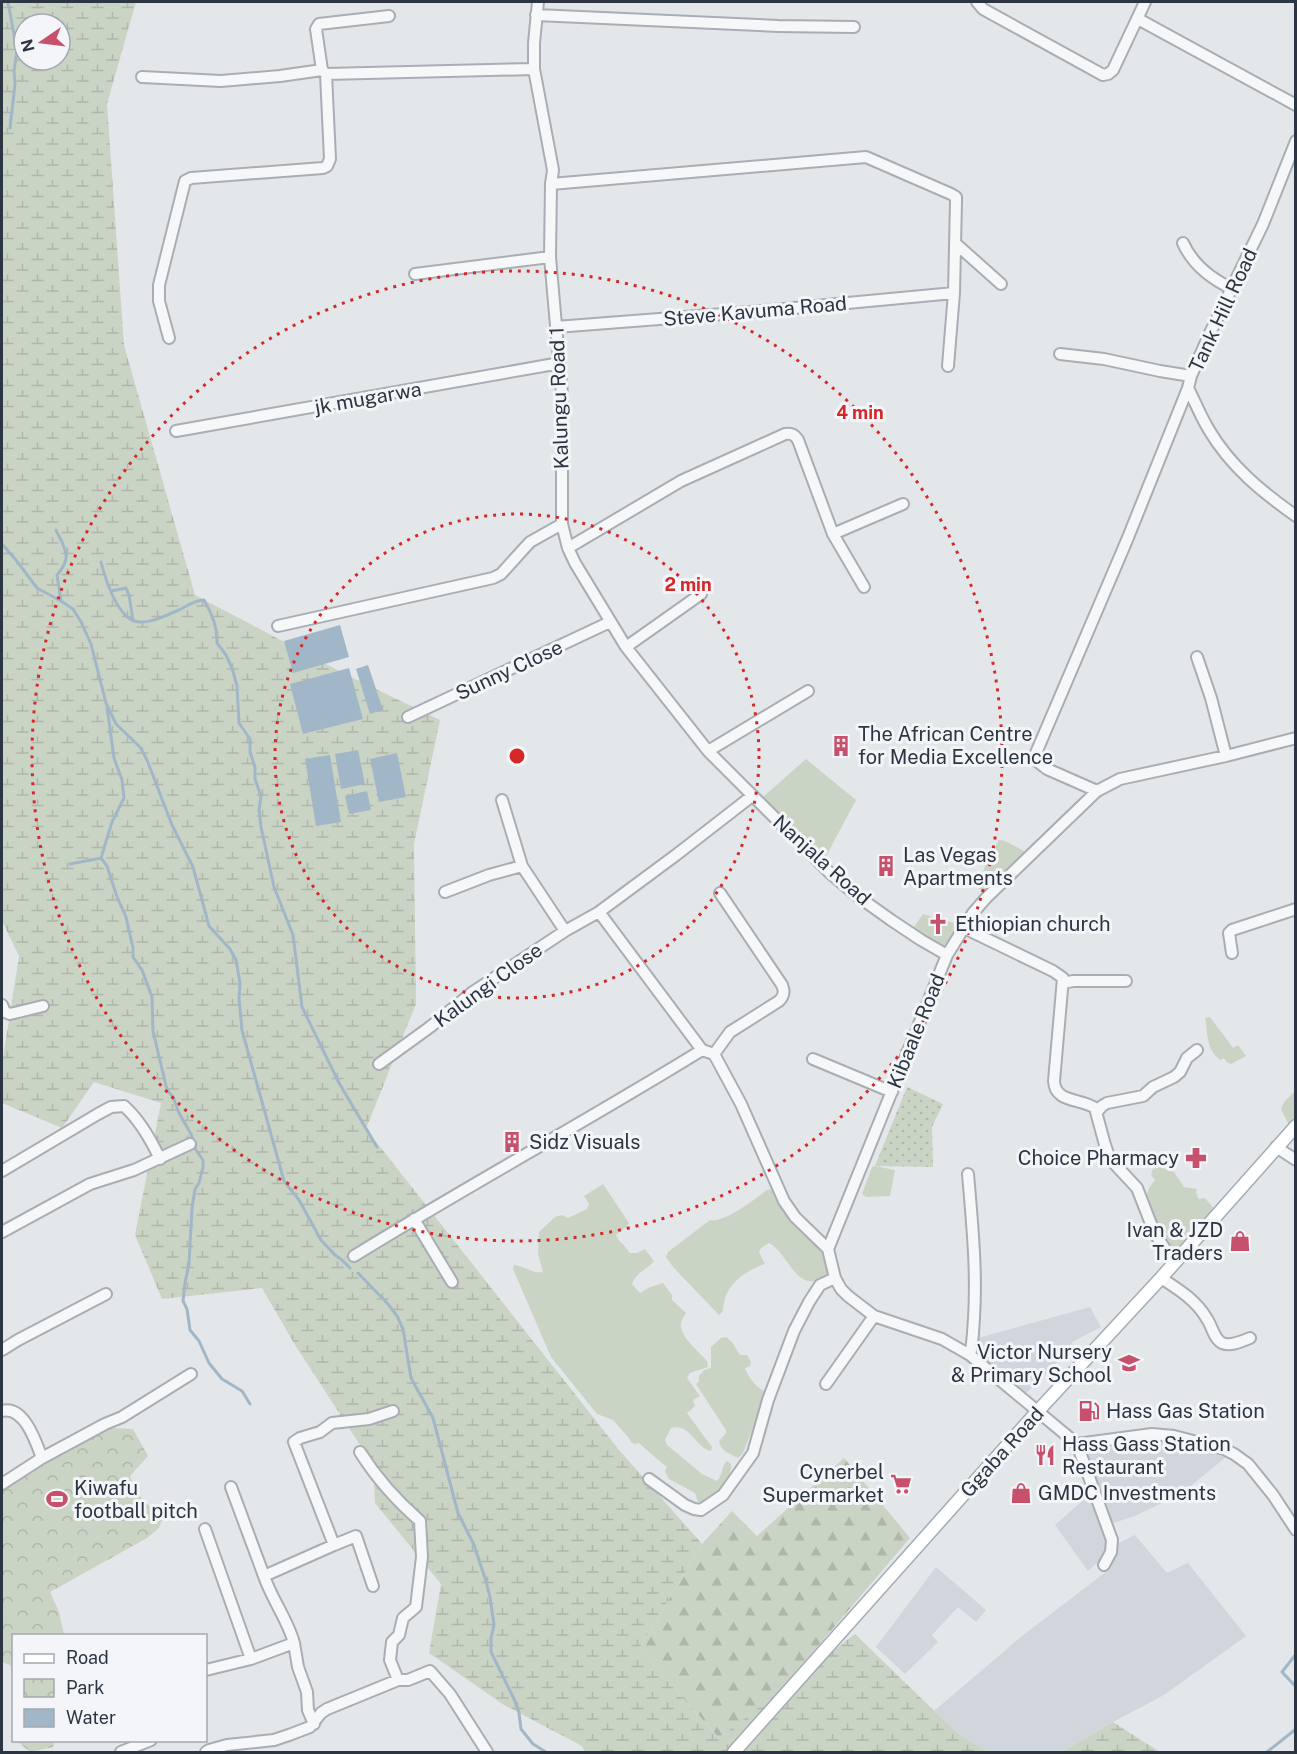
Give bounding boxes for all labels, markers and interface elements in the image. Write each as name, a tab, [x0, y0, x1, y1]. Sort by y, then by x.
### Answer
north arrow	[12, 12, 72, 72]
text: N	[17, 37, 39, 54]
street label: Tank Hill Road	[1184, 244, 1262, 376]
street label: Steve Kavuma Road	[662, 291, 848, 331]
street label: Kalungu Road 1	[545, 326, 573, 470]
street label: jk mugarwa	[312, 377, 423, 419]
text: 4 min	[836, 402, 884, 423]
text: 2 min	[664, 574, 712, 595]
street label: Sunny Close	[452, 635, 566, 705]
place label: The African Centre for Media Excellence	[858, 722, 1053, 769]
building icon: The African Centre for Media Excellence	[829, 734, 853, 758]
centre of rings	[507, 746, 527, 766]
street label: Nanjala Road	[768, 810, 876, 910]
place label: Las Vegas Apartments	[903, 843, 1013, 890]
building icon: Las Vegas Apartments	[874, 854, 898, 878]
church icon: Ethiopian church	[926, 912, 950, 936]
place label: Ethiopian church	[955, 912, 1110, 936]
street label: Kalungi Close	[429, 938, 547, 1032]
street label: Kibaale Road	[882, 970, 950, 1092]
building icon: Sidz Visuals	[500, 1130, 524, 1154]
place label: Sidz Visuals	[529, 1130, 640, 1154]
place label: Choice Pharmacy	[1018, 1146, 1179, 1170]
pharmacy icon: Choice Pharmacy	[1184, 1146, 1208, 1170]
place label: Ivan & JZD Traders	[1126, 1218, 1223, 1265]
shop icon: Ivan & JZD Traders	[1228, 1229, 1252, 1253]
place label: Victor Nursery & Primary School	[951, 1340, 1112, 1387]
school or university icon: Victor Nursery & Primary School	[1117, 1351, 1141, 1375]
fuel station icon: Hass Gas Station	[1077, 1399, 1101, 1423]
place label: Hass Gas Station	[1106, 1399, 1265, 1423]
street label: Ggaba Road	[955, 1402, 1049, 1502]
place label: Hass Gass Station Restaurant	[1062, 1432, 1231, 1479]
restaurant icon: Hass Gass Station Restaurant	[1033, 1443, 1057, 1467]
place label: Cynerbel Supermarket	[762, 1460, 884, 1507]
supermarket icon: Cynerbel Supermarket	[889, 1472, 913, 1496]
place label: Kiwafu football pitch	[74, 1476, 198, 1523]
shop icon: GMDC Investments	[1009, 1481, 1033, 1505]
place label: GMDC Investments	[1038, 1481, 1216, 1505]
sports icon: Kiwafu football pitch	[45, 1487, 69, 1511]
legend	[12, 1634, 207, 1742]
text: Road	[66, 1647, 109, 1668]
text: Park	[66, 1677, 104, 1698]
text: Water	[66, 1707, 116, 1728]

